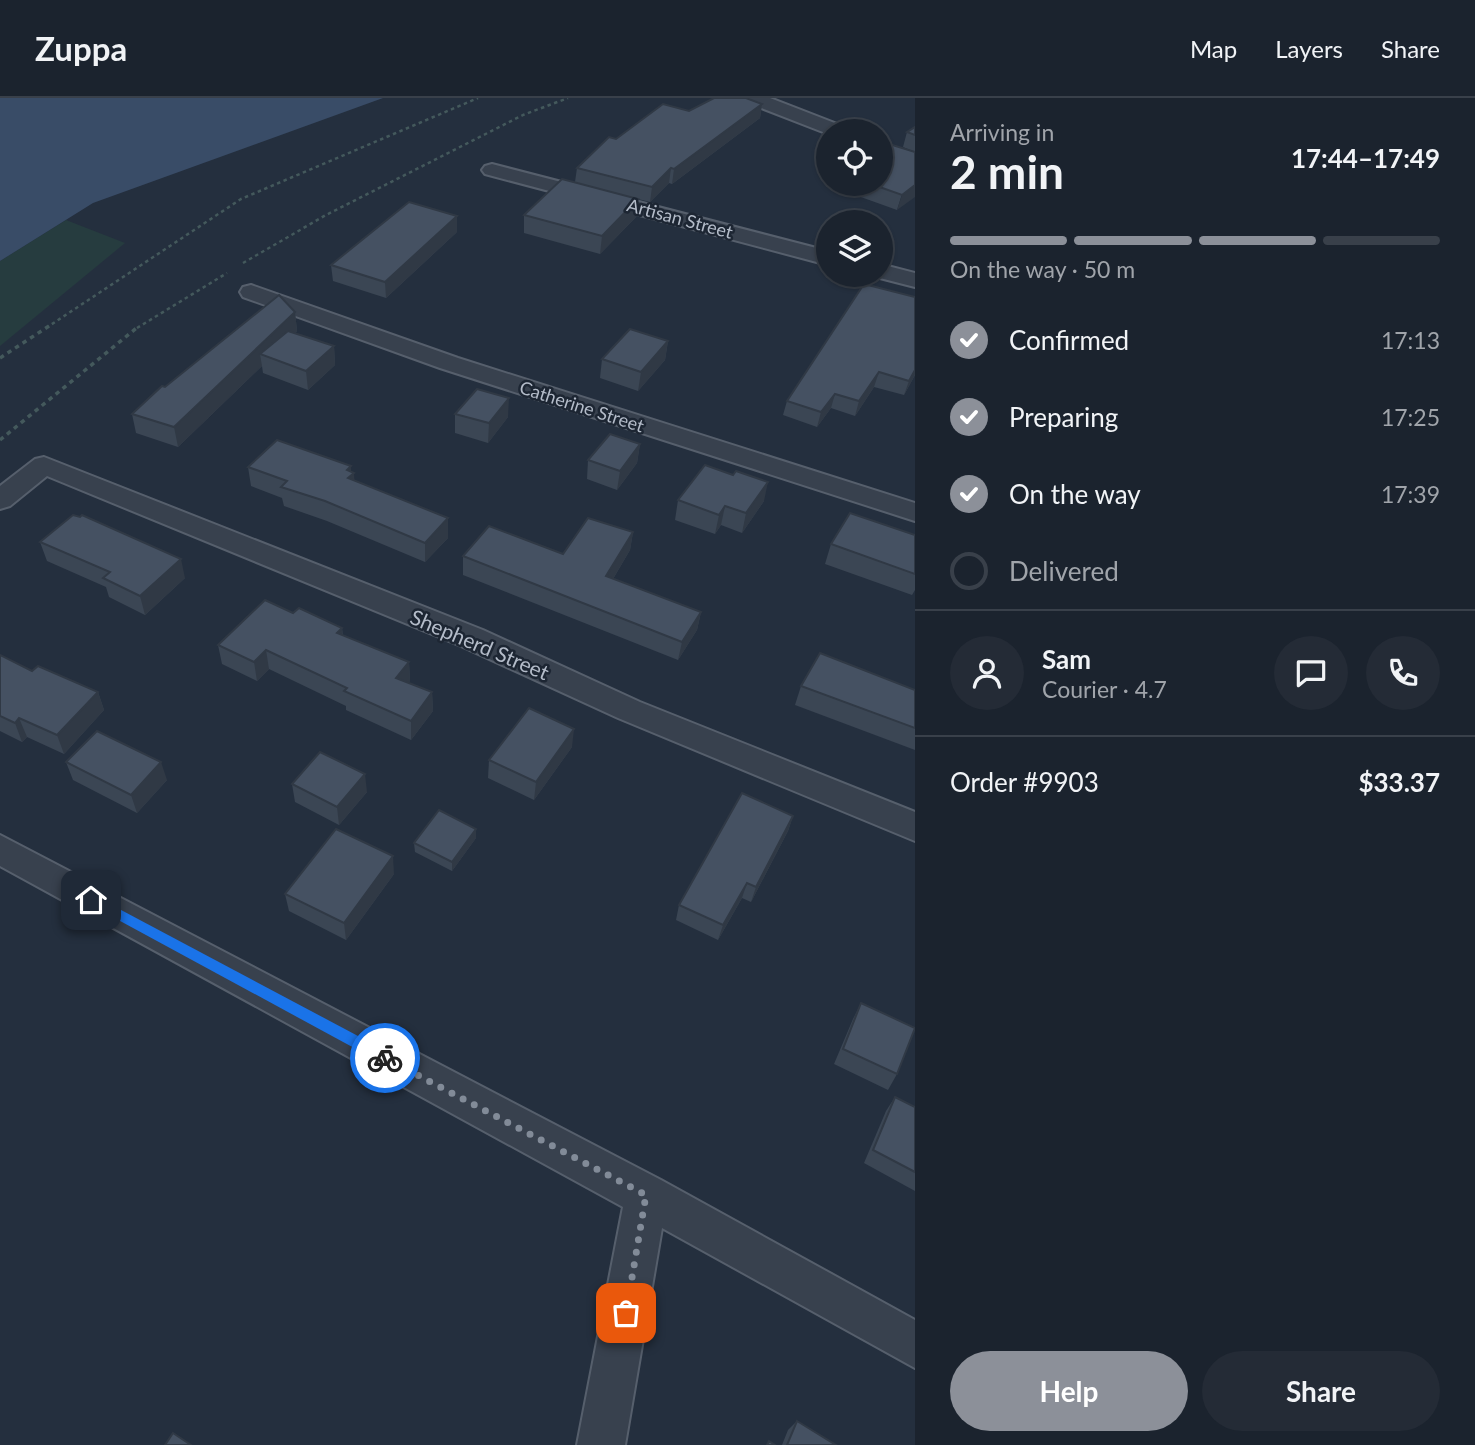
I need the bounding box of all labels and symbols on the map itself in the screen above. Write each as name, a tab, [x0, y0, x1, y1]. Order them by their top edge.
street label: Artisan Street	[625, 193, 736, 243]
street label: Catherine Street	[517, 376, 647, 437]
street label: Shepherd Street	[407, 604, 554, 685]
pin	[61, 870, 121, 930]
courier	[350, 1023, 420, 1093]
pin	[596, 1283, 656, 1343]

